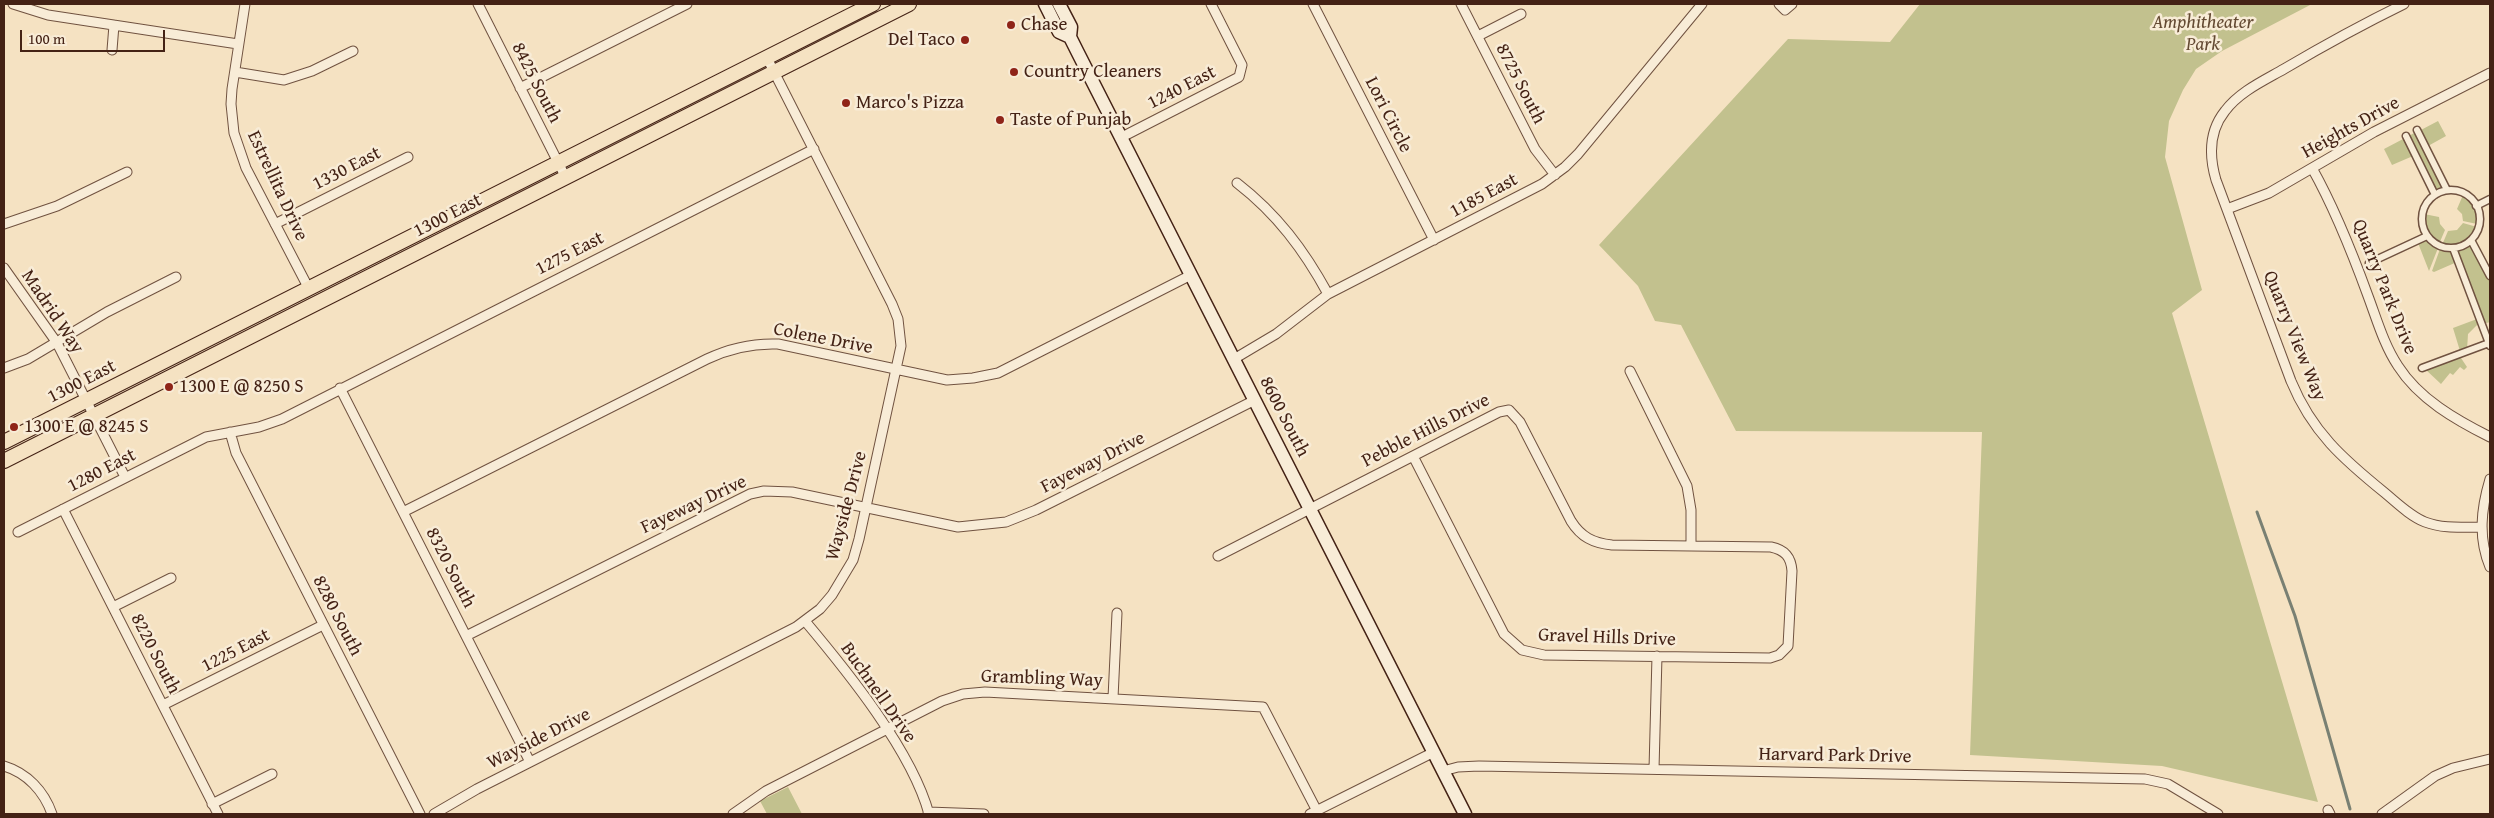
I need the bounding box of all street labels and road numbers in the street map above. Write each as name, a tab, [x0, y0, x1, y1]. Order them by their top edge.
street label: 8425 South	[506, 39, 566, 127]
street label: 8725 South	[1490, 40, 1550, 128]
street label: 1240 East	[1144, 61, 1220, 115]
street label: Lori Circle	[1359, 73, 1417, 157]
street label: Heights Drive	[2298, 92, 2404, 164]
street label: Estrellita Drive	[242, 127, 312, 245]
street label: 1330 East	[309, 142, 385, 196]
street label: 1185 East	[1446, 169, 1522, 223]
street label: 1300 East	[410, 189, 486, 243]
street label: Quarry Park Drive	[2347, 216, 2421, 358]
street label: 1275 East	[532, 227, 608, 281]
street label: Madrid Way	[16, 266, 88, 358]
street label: Quarry View Way	[2258, 268, 2330, 404]
street label: Colene Drive	[771, 318, 875, 360]
street label: 1300 East	[44, 355, 120, 409]
street label: 8600 South	[1254, 373, 1314, 461]
street label: Pebble Hills Drive	[1358, 389, 1494, 473]
street label: Fayeway Drive	[1037, 427, 1149, 499]
street label: 1280 East	[64, 444, 140, 498]
street label: Wayside Drive	[821, 449, 873, 563]
street label: Fayeway Drive	[638, 471, 750, 539]
street label: 8320 South	[420, 524, 480, 612]
street label: 8280 South	[307, 572, 367, 660]
street label: 8220 South	[125, 610, 185, 698]
street label: 1225 East	[198, 624, 274, 678]
street label: Gravel Hills Drive	[1538, 624, 1676, 652]
street label: Buchnell Drive	[835, 639, 921, 747]
street label: Grambling Way	[981, 665, 1103, 693]
street label: Wayside Drive	[484, 703, 594, 775]
street label: Harvard Park Drive	[1758, 743, 1912, 769]

